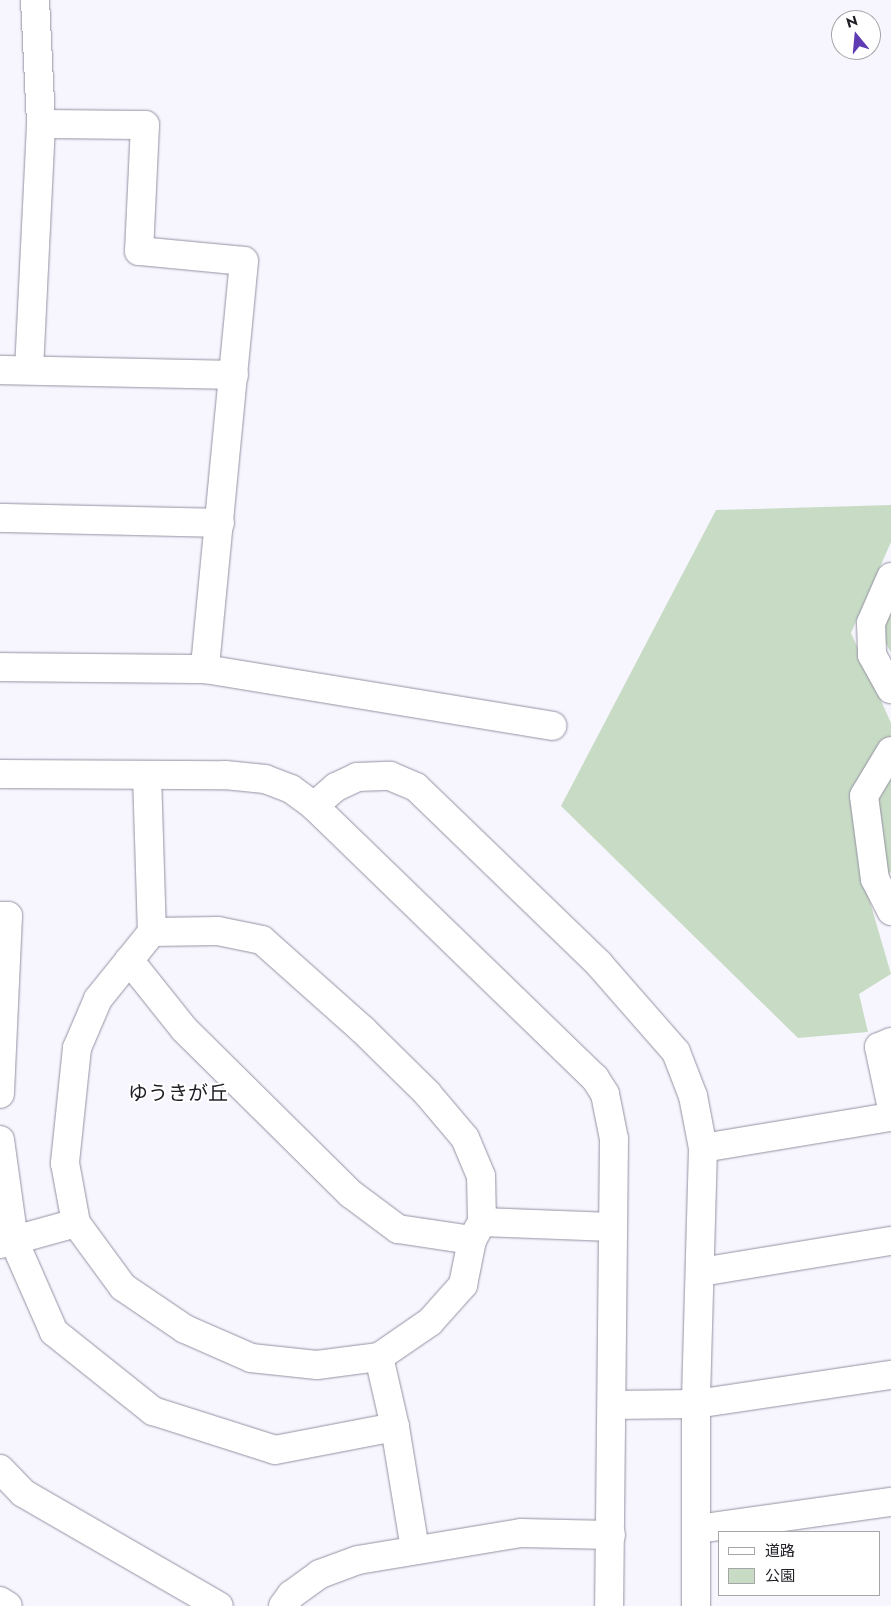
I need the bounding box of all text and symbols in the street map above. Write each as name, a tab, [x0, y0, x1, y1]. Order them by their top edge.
north arrow	[831, 10, 881, 60]
text: N	[844, 10, 860, 33]
district label: ゆうきが丘	[128, 1081, 228, 1105]
legend	[718, 1531, 881, 1596]
text: 道路	[765, 1540, 795, 1562]
text: 公園	[765, 1565, 795, 1587]

